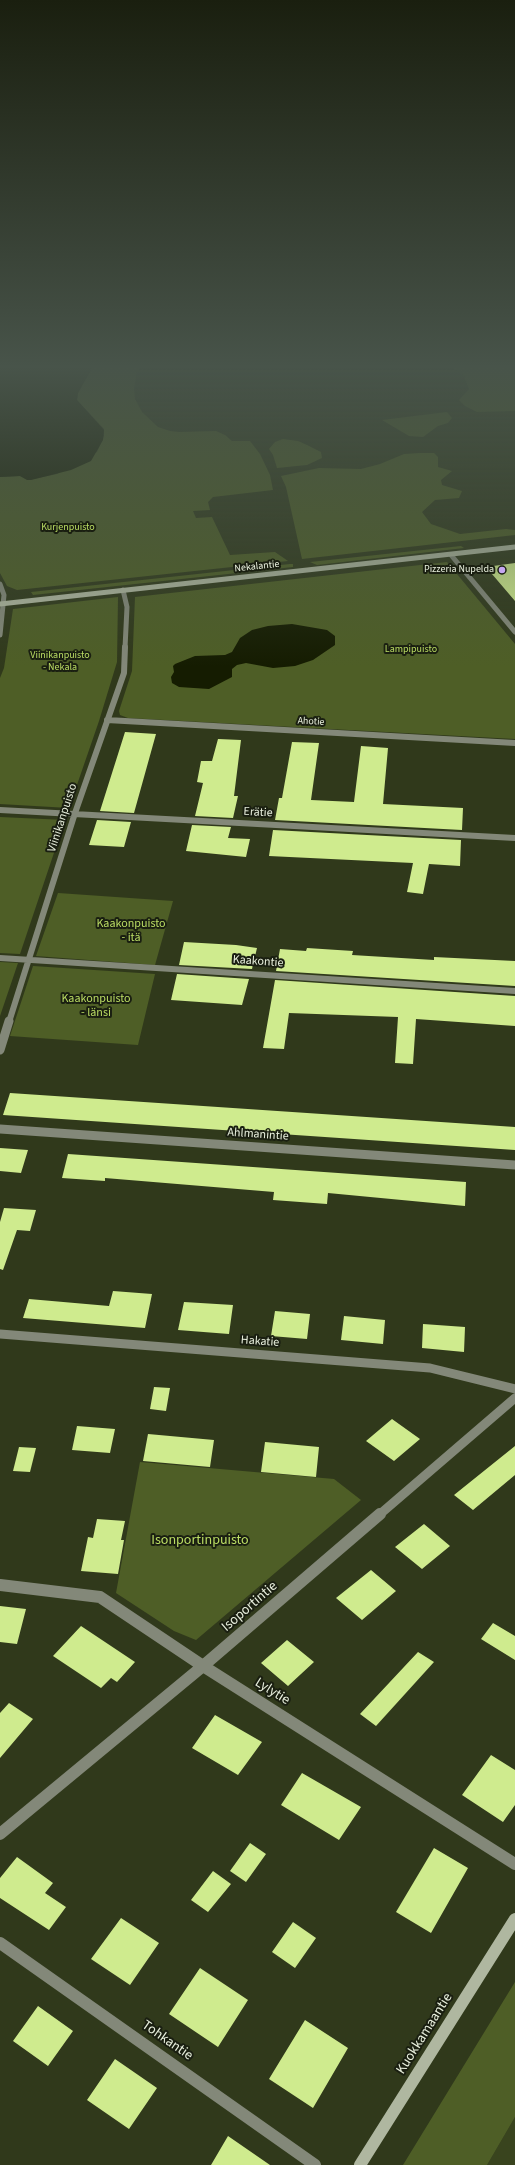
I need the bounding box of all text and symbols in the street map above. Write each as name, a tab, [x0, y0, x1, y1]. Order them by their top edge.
park label: Kurjenpuisto	[41, 522, 95, 534]
street label: Nekalantie	[234, 559, 280, 575]
place label: Pizzeria Nupelda	[424, 564, 494, 576]
marker: Pizzeria Nupelda	[497, 565, 507, 575]
park label: Lampipuisto	[385, 644, 437, 656]
park label: Viinikanpuisto - Nekala	[30, 650, 90, 674]
street label: Ahotie	[297, 715, 325, 729]
street label: Viinikanpuisto	[45, 782, 81, 854]
street label: Erätie	[243, 805, 273, 821]
park label: Kaakonpuisto - itä	[96, 917, 166, 945]
street label: Kaakontie	[232, 953, 284, 971]
park label: Kaakonpuisto - länsi	[61, 992, 131, 1020]
street label: Ahlmanintie	[227, 1126, 289, 1144]
street label: Hakatie	[240, 1333, 280, 1351]
park label: Isonportinpuisto	[151, 1533, 249, 1549]
street label: Isoportintie	[219, 1578, 281, 1636]
street label: Lylytie	[251, 1675, 293, 1709]
street label: Kuokkamaantie	[393, 1990, 457, 2078]
street label: Tohkantie	[138, 2017, 196, 2065]

